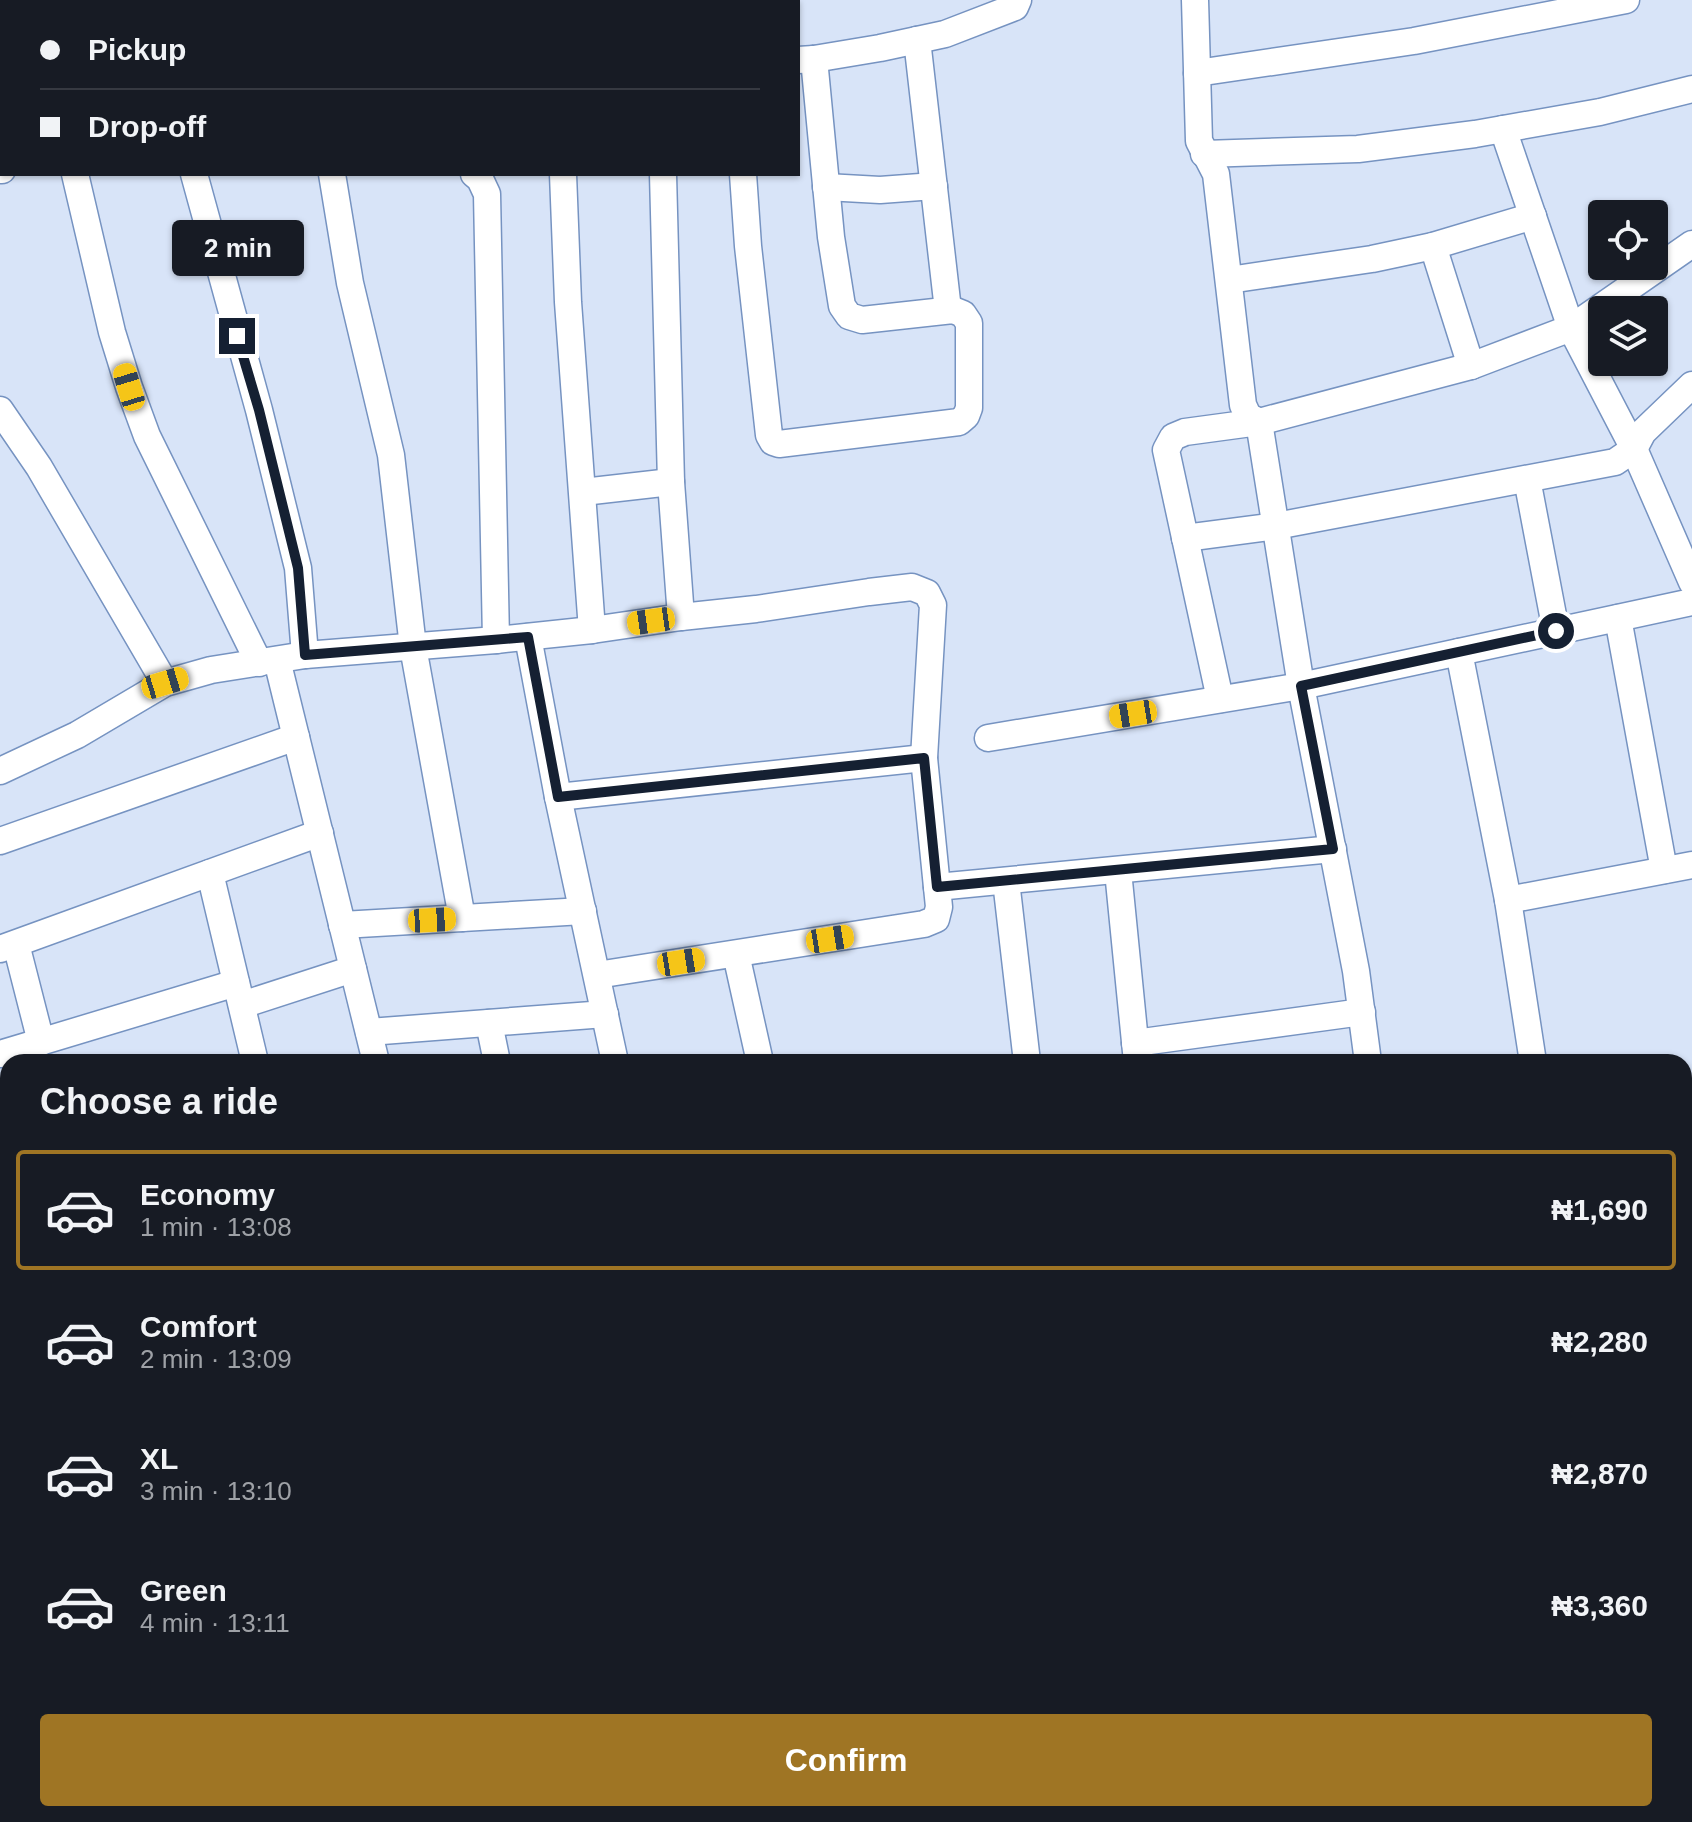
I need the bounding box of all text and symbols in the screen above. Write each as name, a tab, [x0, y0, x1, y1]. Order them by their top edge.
text: Pickup	[88, 33, 186, 66]
text: Drop-off	[88, 110, 206, 143]
map controls	[1588, 200, 1668, 376]
button: locate	[1588, 200, 1668, 280]
callout: 2 min	[171, 220, 303, 276]
text: 2 min	[204, 233, 272, 263]
button: layers	[1588, 296, 1668, 376]
route end	[219, 318, 255, 354]
car	[111, 361, 147, 413]
car	[626, 606, 676, 636]
route start	[1538, 613, 1574, 649]
car	[139, 665, 191, 701]
car	[1107, 698, 1159, 730]
car	[407, 907, 457, 933]
car	[804, 923, 856, 955]
car	[655, 946, 707, 978]
text: Choose a ride	[40, 1081, 278, 1122]
icon: car	[44, 1174, 116, 1246]
text: Economy	[140, 1178, 275, 1211]
text: ₦1,690	[1551, 1193, 1648, 1226]
text: 1 min · 13:08	[140, 1212, 292, 1242]
icon: car	[44, 1306, 116, 1378]
text: Comfort	[140, 1310, 257, 1343]
text: ₦2,280	[1551, 1325, 1648, 1358]
text: 2 min · 13:09	[140, 1344, 292, 1374]
icon: car	[44, 1438, 116, 1510]
text: XL	[140, 1442, 178, 1475]
text: ₦2,870	[1551, 1457, 1648, 1490]
text: 3 min · 13:10	[140, 1476, 292, 1506]
icon: car	[44, 1570, 116, 1642]
text: Green	[140, 1574, 227, 1607]
text: ₦3,360	[1551, 1589, 1648, 1622]
text: 4 min · 13:11	[140, 1608, 290, 1638]
button: Confirm	[40, 1714, 1652, 1806]

